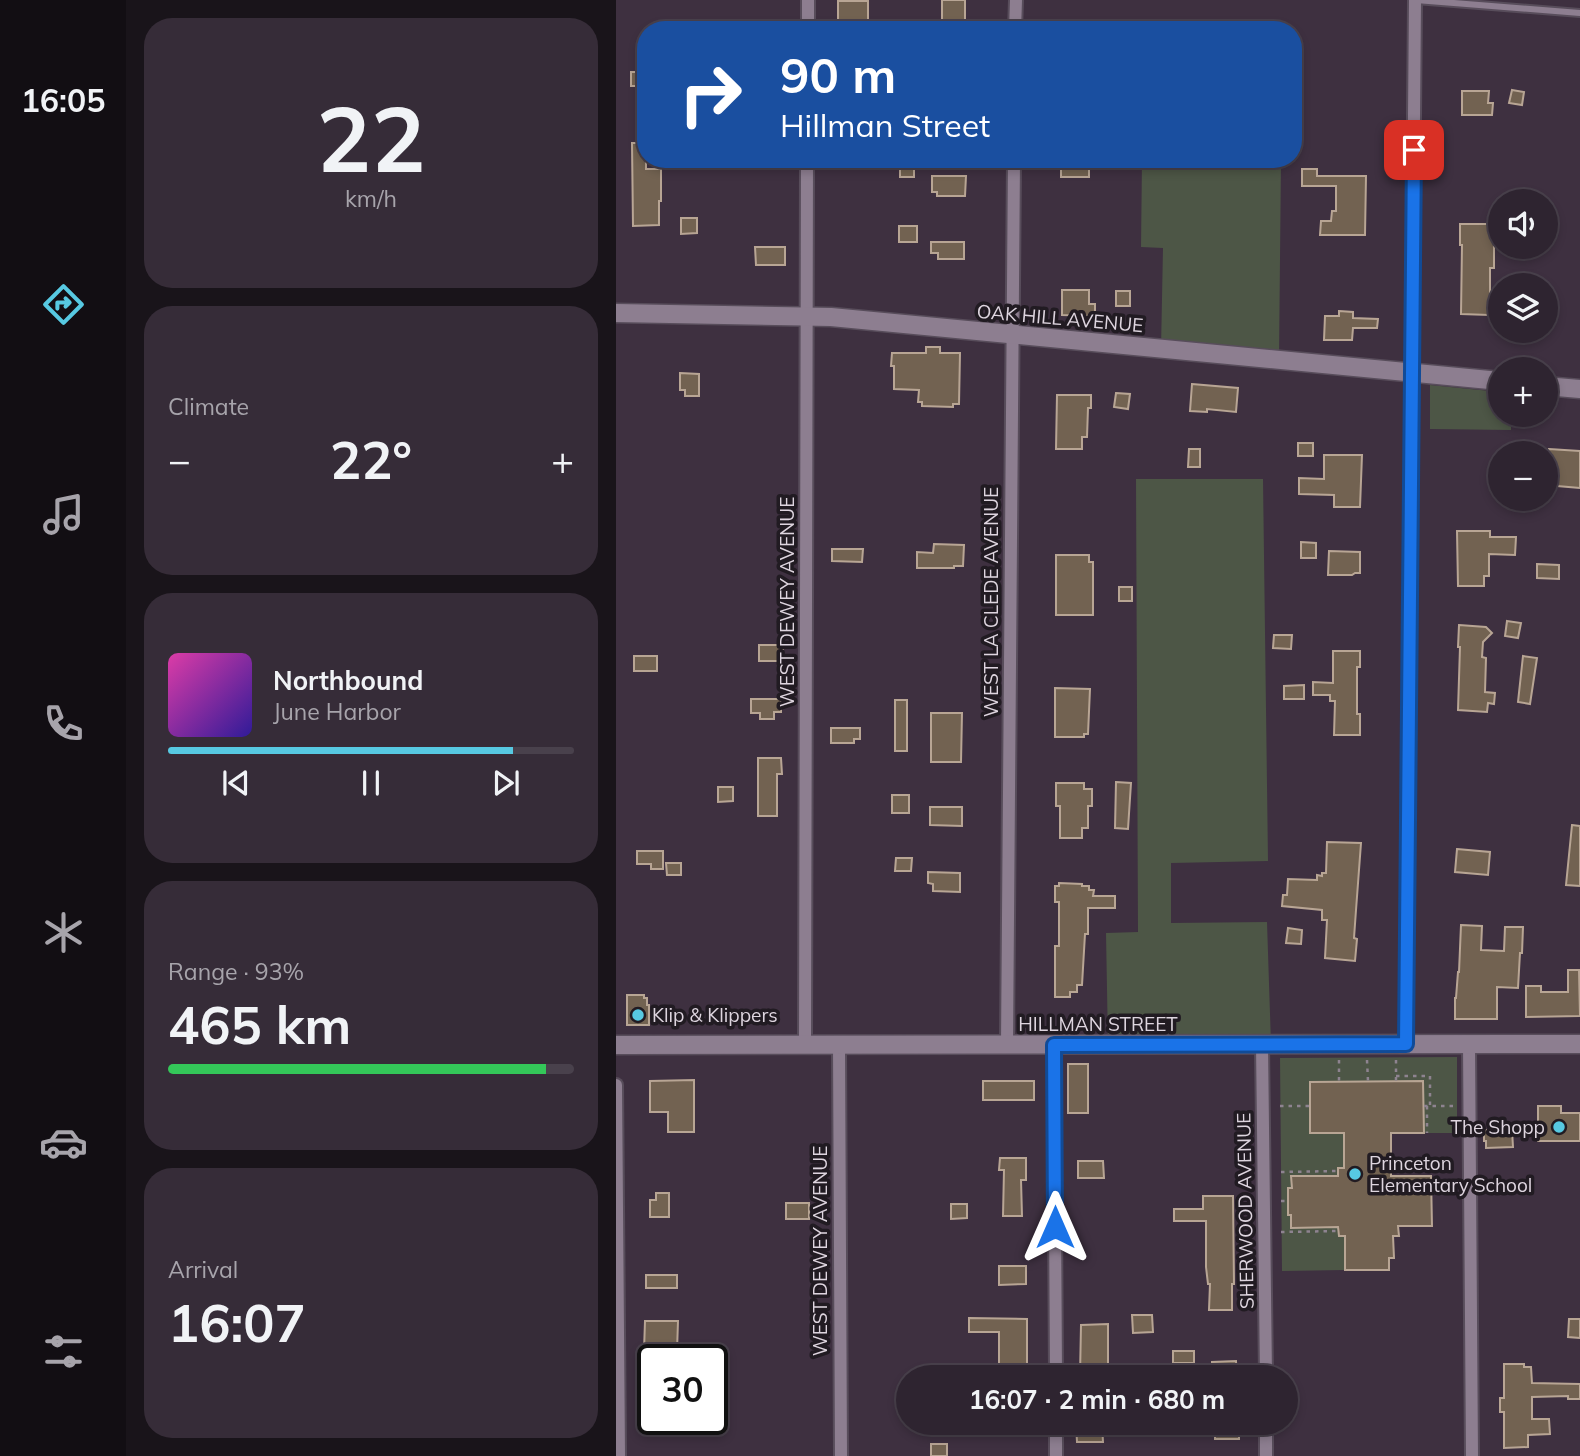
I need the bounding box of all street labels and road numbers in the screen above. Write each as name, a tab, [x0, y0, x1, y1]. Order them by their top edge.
street label: OAK HILL AVENUE	[976, 299, 1144, 337]
street label: WEST LA CLEDE AVENUE	[979, 487, 1003, 717]
street label: WEST DEWEY AVENUE	[775, 497, 799, 707]
street label: HILLMAN STREET	[1018, 1012, 1178, 1036]
street label: SHERWOOD AVENUE	[1231, 1113, 1259, 1309]
street label: WEST DEWEY AVENUE	[808, 1146, 832, 1356]

